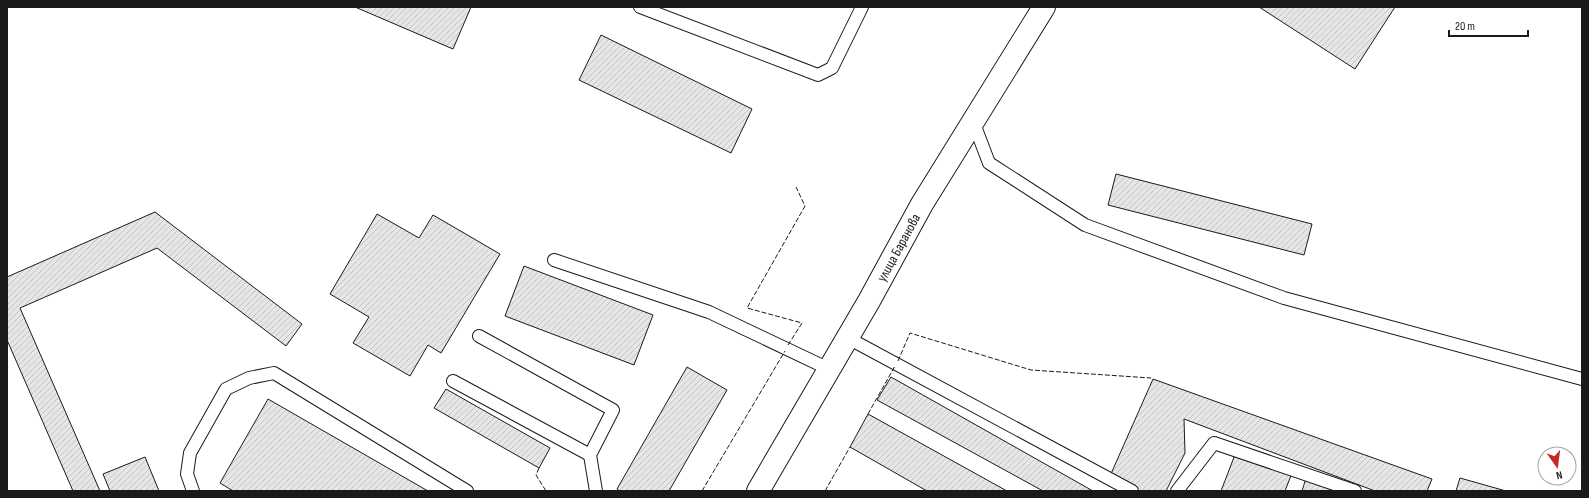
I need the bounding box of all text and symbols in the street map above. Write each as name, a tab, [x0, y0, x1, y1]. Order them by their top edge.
scale bar	[1449, 12, 1528, 38]
text: 20 m	[1455, 19, 1475, 34]
street label: улица Баранова	[873, 210, 924, 285]
north arrow	[1537, 446, 1577, 486]
text: N	[1555, 468, 1564, 482]

